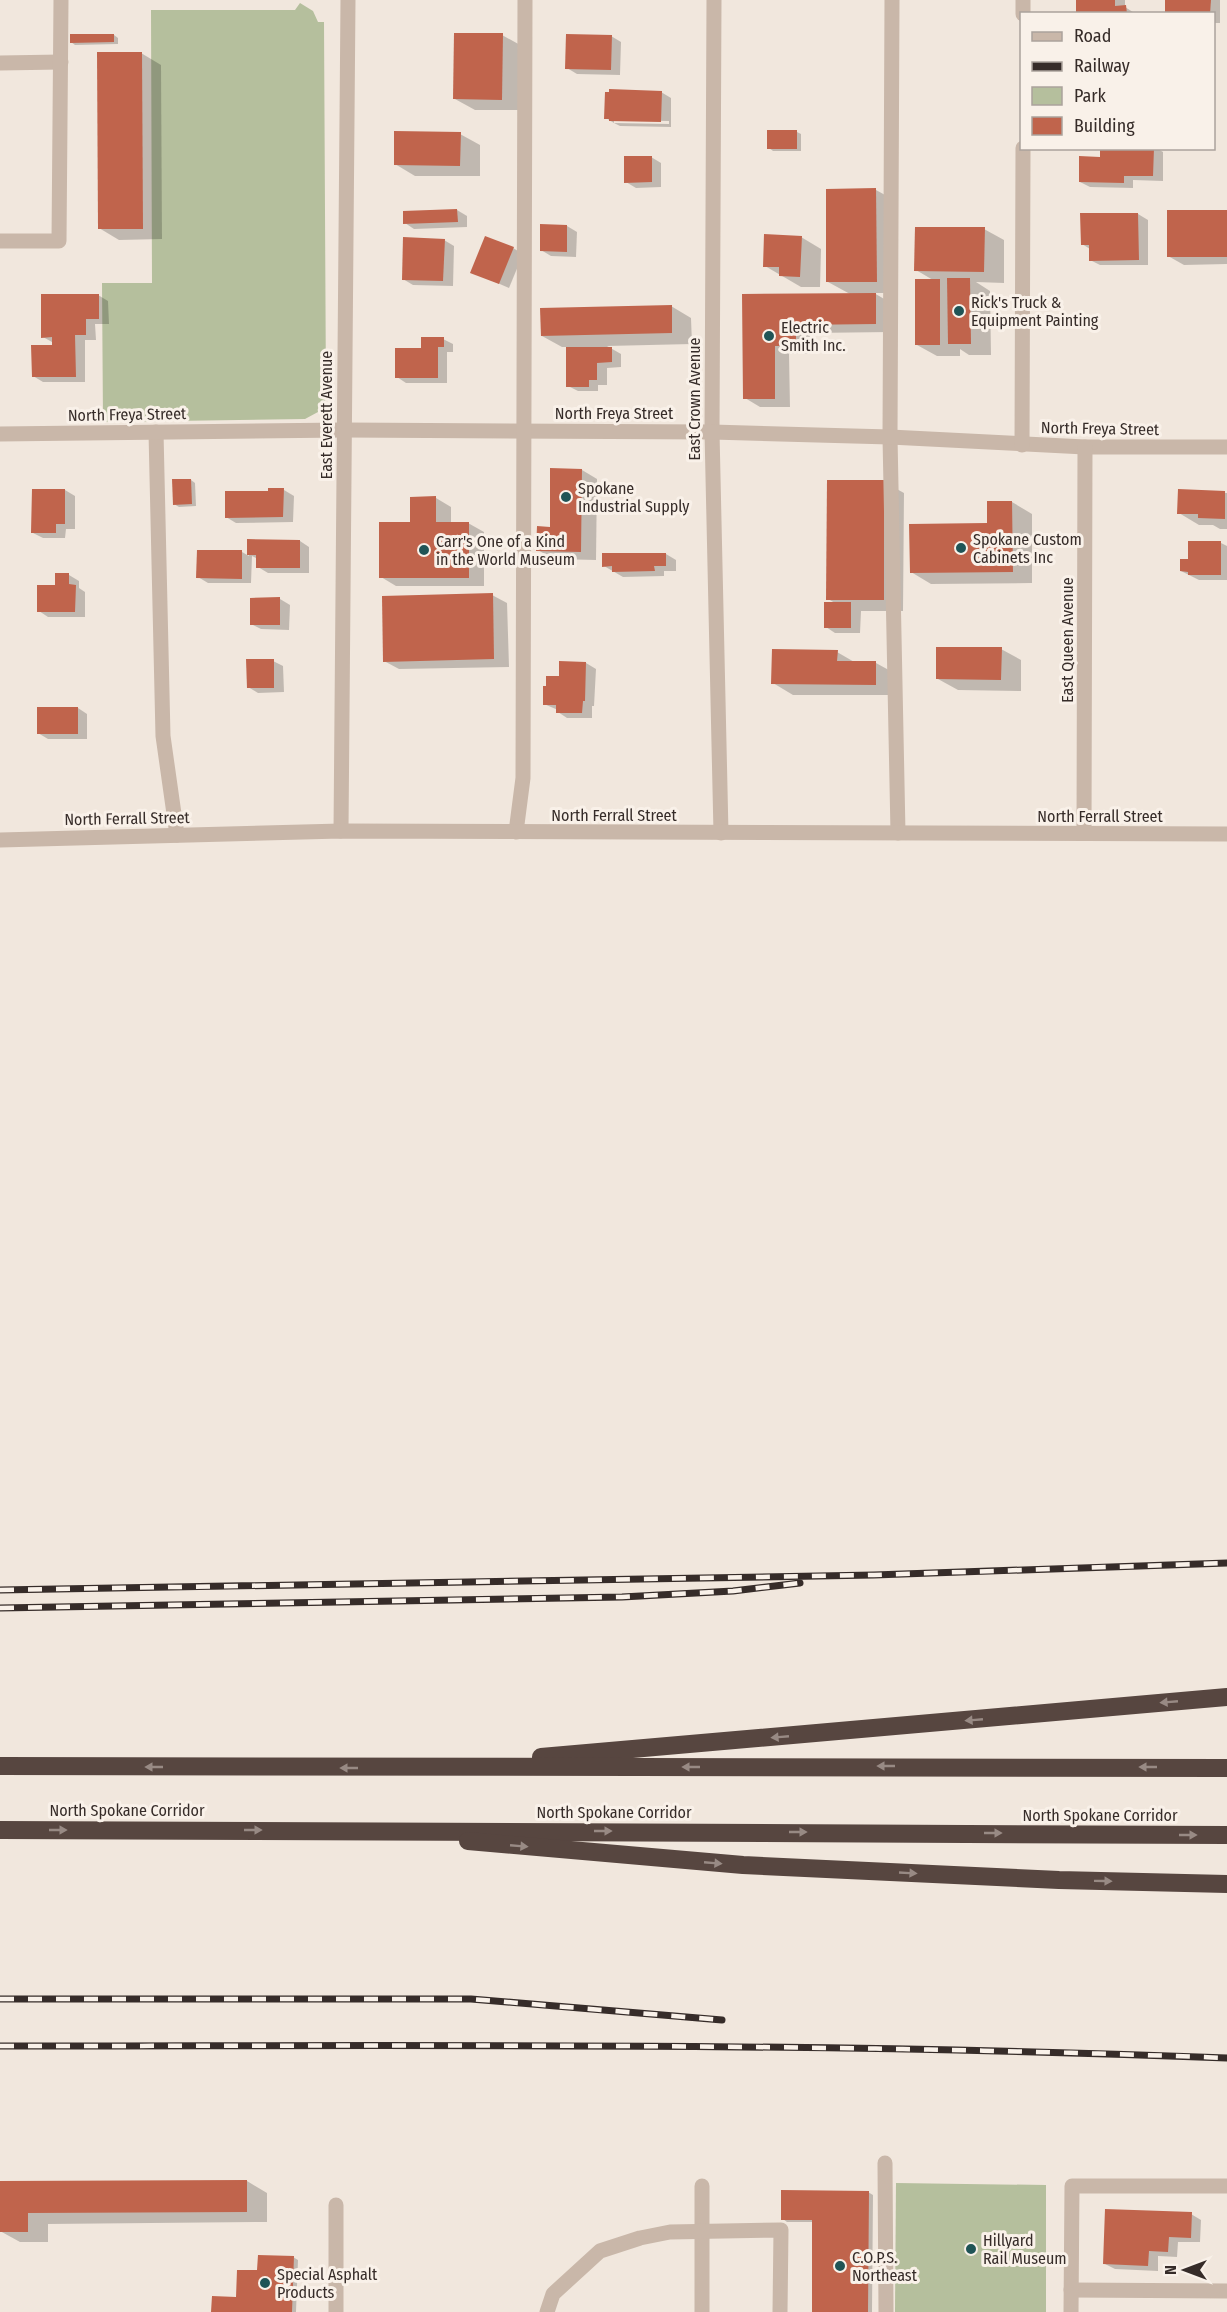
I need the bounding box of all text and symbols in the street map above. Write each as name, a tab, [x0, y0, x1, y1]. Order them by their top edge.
legend	[1020, 12, 1215, 150]
text: Road	[1074, 25, 1111, 47]
text: Railway	[1074, 55, 1130, 77]
text: Park	[1074, 85, 1107, 107]
text: Building	[1074, 115, 1135, 137]
place label: Rick's Truck & Equipment Painting	[971, 293, 1099, 330]
marker: Rick's Truck & Equipment Painting	[952, 304, 966, 318]
place label: Electric Smith Inc.	[781, 318, 846, 355]
marker: Electric Smith Inc.	[762, 329, 776, 343]
street label: East Crown Avenue	[685, 337, 704, 461]
street label: East Everett Avenue	[317, 351, 336, 479]
street label: North Freya Street	[68, 404, 187, 425]
street label: North Freya Street	[555, 404, 674, 423]
street label: North Freya Street	[1041, 418, 1160, 439]
place label: Spokane Industrial Supply	[578, 479, 690, 516]
marker: Spokane Industrial Supply	[559, 490, 573, 504]
place label: Spokane Custom Cabinets Inc	[973, 530, 1082, 567]
place label: Carr's One of a Kind in the World Museum	[436, 532, 575, 569]
marker: Spokane Custom Cabinets Inc	[954, 541, 968, 555]
marker: Carr's One of a Kind in the World Museum	[417, 543, 431, 557]
street label: East Queen Avenue	[1058, 577, 1077, 703]
street label: North Ferrall Street	[551, 806, 677, 825]
street label: North Ferrall Street	[1037, 807, 1163, 826]
street label: North Ferrall Street	[64, 808, 191, 829]
one-way arrow	[1159, 1698, 1178, 1707]
one-way arrow	[965, 1715, 984, 1725]
one-way arrow	[771, 1732, 790, 1742]
one-way arrow	[877, 1761, 896, 1771]
one-way arrow	[145, 1762, 164, 1772]
one-way arrow	[682, 1762, 701, 1772]
one-way arrow	[1138, 1762, 1157, 1772]
one-way arrow	[340, 1763, 359, 1773]
street label: North Spokane Corridor	[49, 1801, 205, 1820]
street label: North Spokane Corridor	[536, 1803, 692, 1822]
street label: North Spokane Corridor	[1022, 1806, 1178, 1825]
one-way arrow	[49, 1825, 68, 1835]
one-way arrow	[244, 1825, 263, 1835]
one-way arrow	[594, 1826, 613, 1836]
one-way arrow	[789, 1827, 808, 1837]
one-way arrow	[984, 1828, 1003, 1838]
one-way arrow	[1179, 1830, 1198, 1839]
one-way arrow	[509, 1841, 528, 1850]
one-way arrow	[704, 1858, 723, 1868]
one-way arrow	[898, 1869, 917, 1878]
one-way arrow	[1093, 1876, 1112, 1886]
place label: Hillyard Rail Museum	[983, 2231, 1067, 2268]
north arrow	[1155, 2240, 1215, 2300]
marker: Hillyard Rail Museum	[964, 2242, 978, 2256]
place label: C.O.P.S. Northeast	[852, 2248, 918, 2285]
marker: C.O.P.S. Northeast	[833, 2259, 847, 2273]
place label: Special Asphalt Products	[277, 2265, 378, 2302]
text: N	[1161, 2265, 1180, 2275]
marker: Special Asphalt Products	[258, 2276, 272, 2290]

